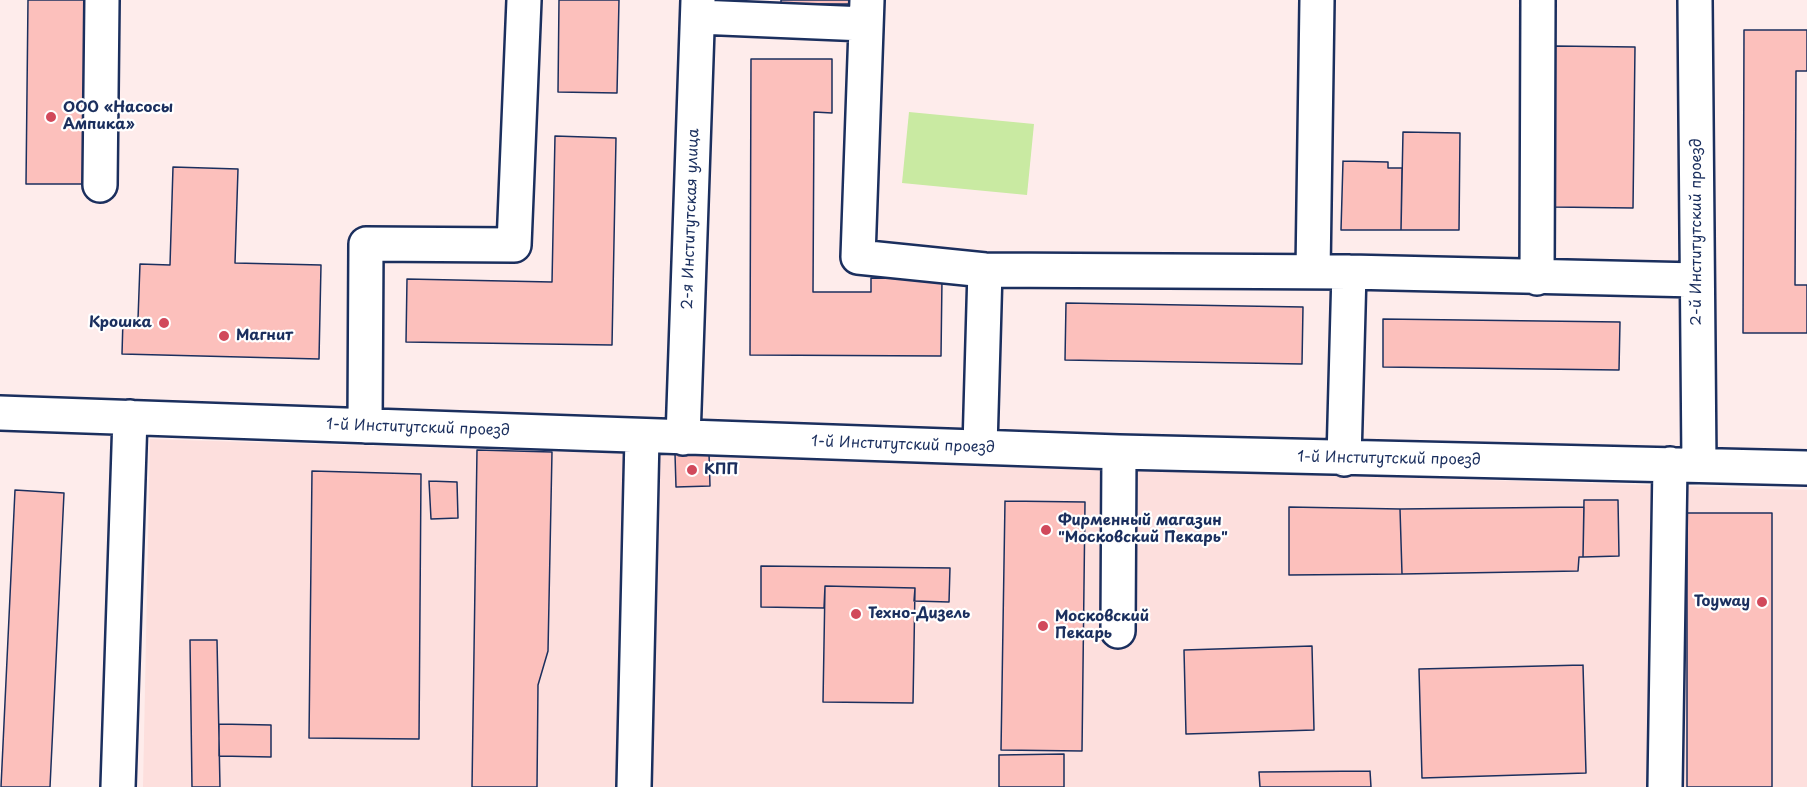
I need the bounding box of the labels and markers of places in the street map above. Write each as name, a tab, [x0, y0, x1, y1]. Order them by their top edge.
place label: ООО «Насосы Ампика»	[63, 99, 173, 134]
marker: ООО «Насосы Ампика»	[44, 110, 58, 124]
place label: Крошка	[89, 314, 152, 332]
marker: Крошка	[157, 316, 171, 330]
place label: Магнит	[236, 327, 293, 345]
marker: Магнит	[217, 329, 231, 343]
place label: КПП	[704, 461, 739, 479]
marker: КПП	[685, 463, 699, 477]
place label: Фирменный магазин "Московский Пекарь"	[1058, 512, 1228, 547]
marker: Фирменный магазин "Московский Пекарь"	[1039, 523, 1053, 537]
place label: Toyway	[1694, 593, 1750, 611]
marker: Toyway	[1755, 595, 1769, 609]
place label: Техно-Дизель	[868, 605, 970, 623]
marker: Техно-Дизель	[849, 607, 863, 621]
place label: Московский Пекарь	[1055, 608, 1149, 643]
marker: Московский Пекарь	[1036, 619, 1050, 633]

